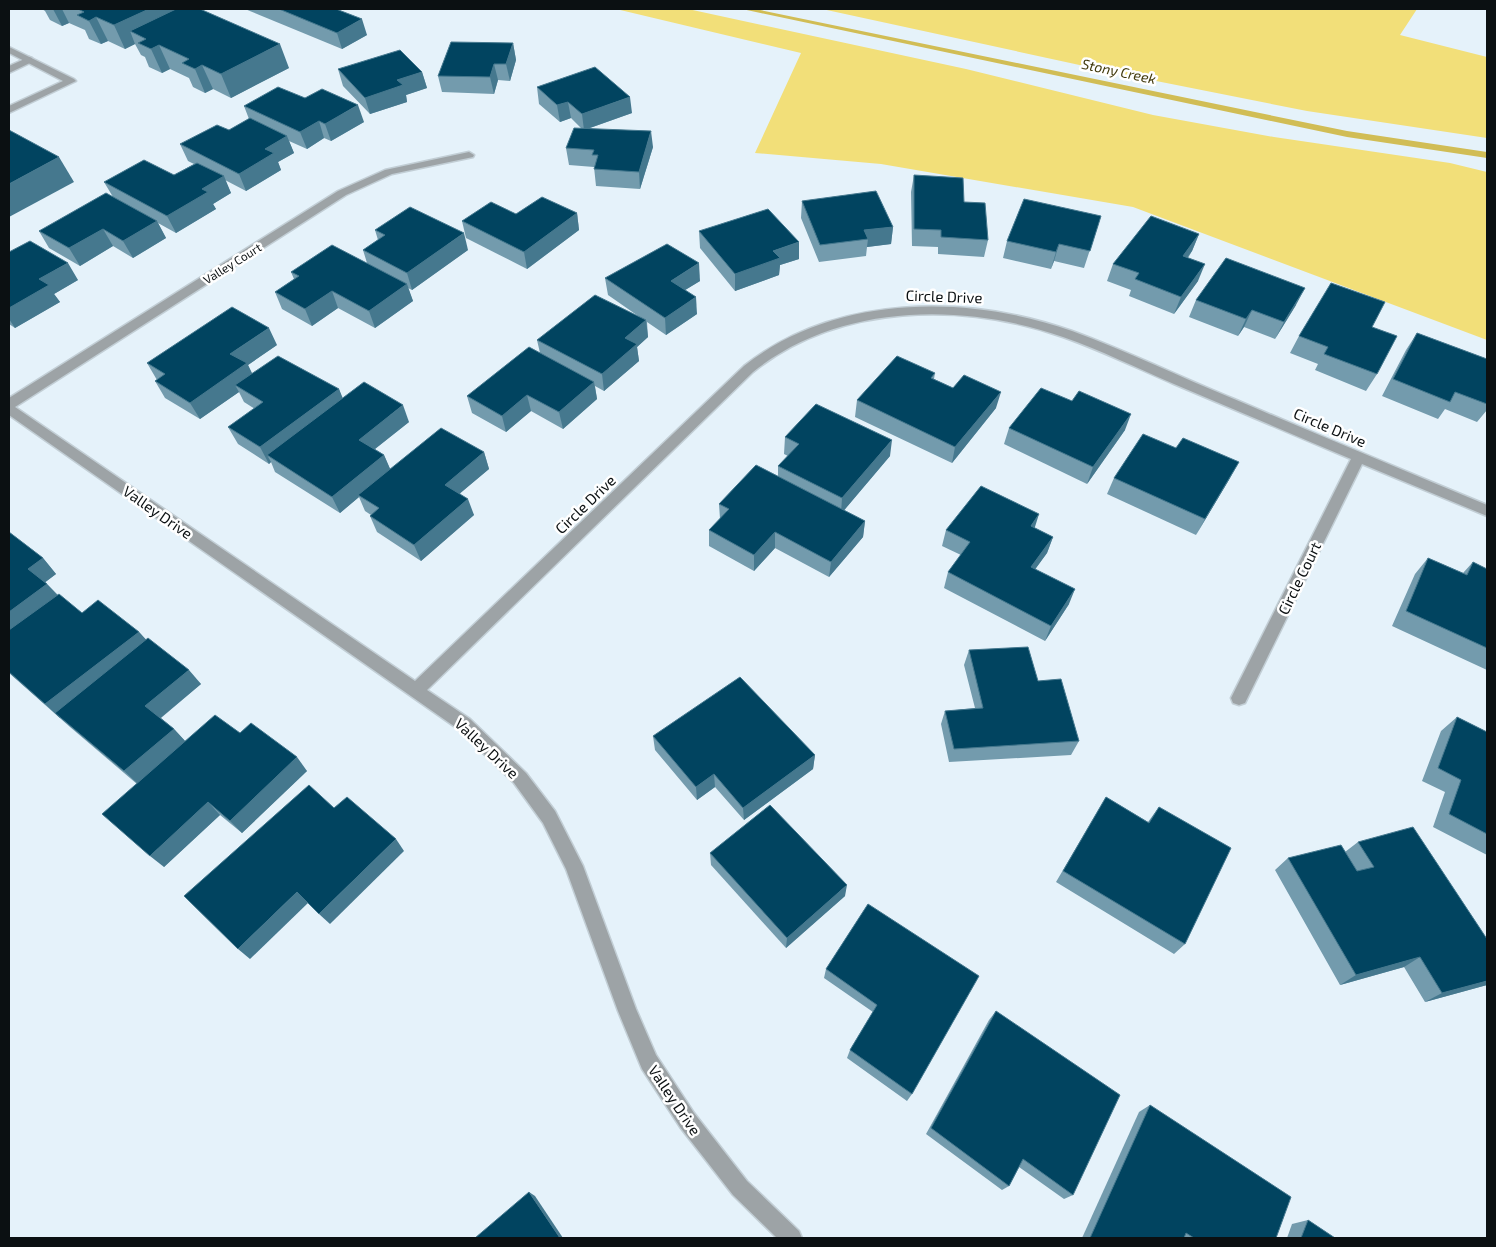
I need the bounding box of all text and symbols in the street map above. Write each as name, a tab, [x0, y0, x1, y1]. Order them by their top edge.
water label: Stony Creek	[1080, 55, 1158, 87]
street label: Valley Court	[200, 239, 264, 286]
street label: Circle Drive	[905, 286, 983, 306]
street label: Circle Drive	[1291, 404, 1369, 450]
street label: Circle Drive	[551, 471, 619, 537]
street label: Valley Drive	[120, 482, 196, 542]
street label: Circle Court	[1274, 538, 1324, 617]
street label: Valley Drive	[451, 714, 523, 782]
street label: Valley Drive	[645, 1062, 705, 1138]

